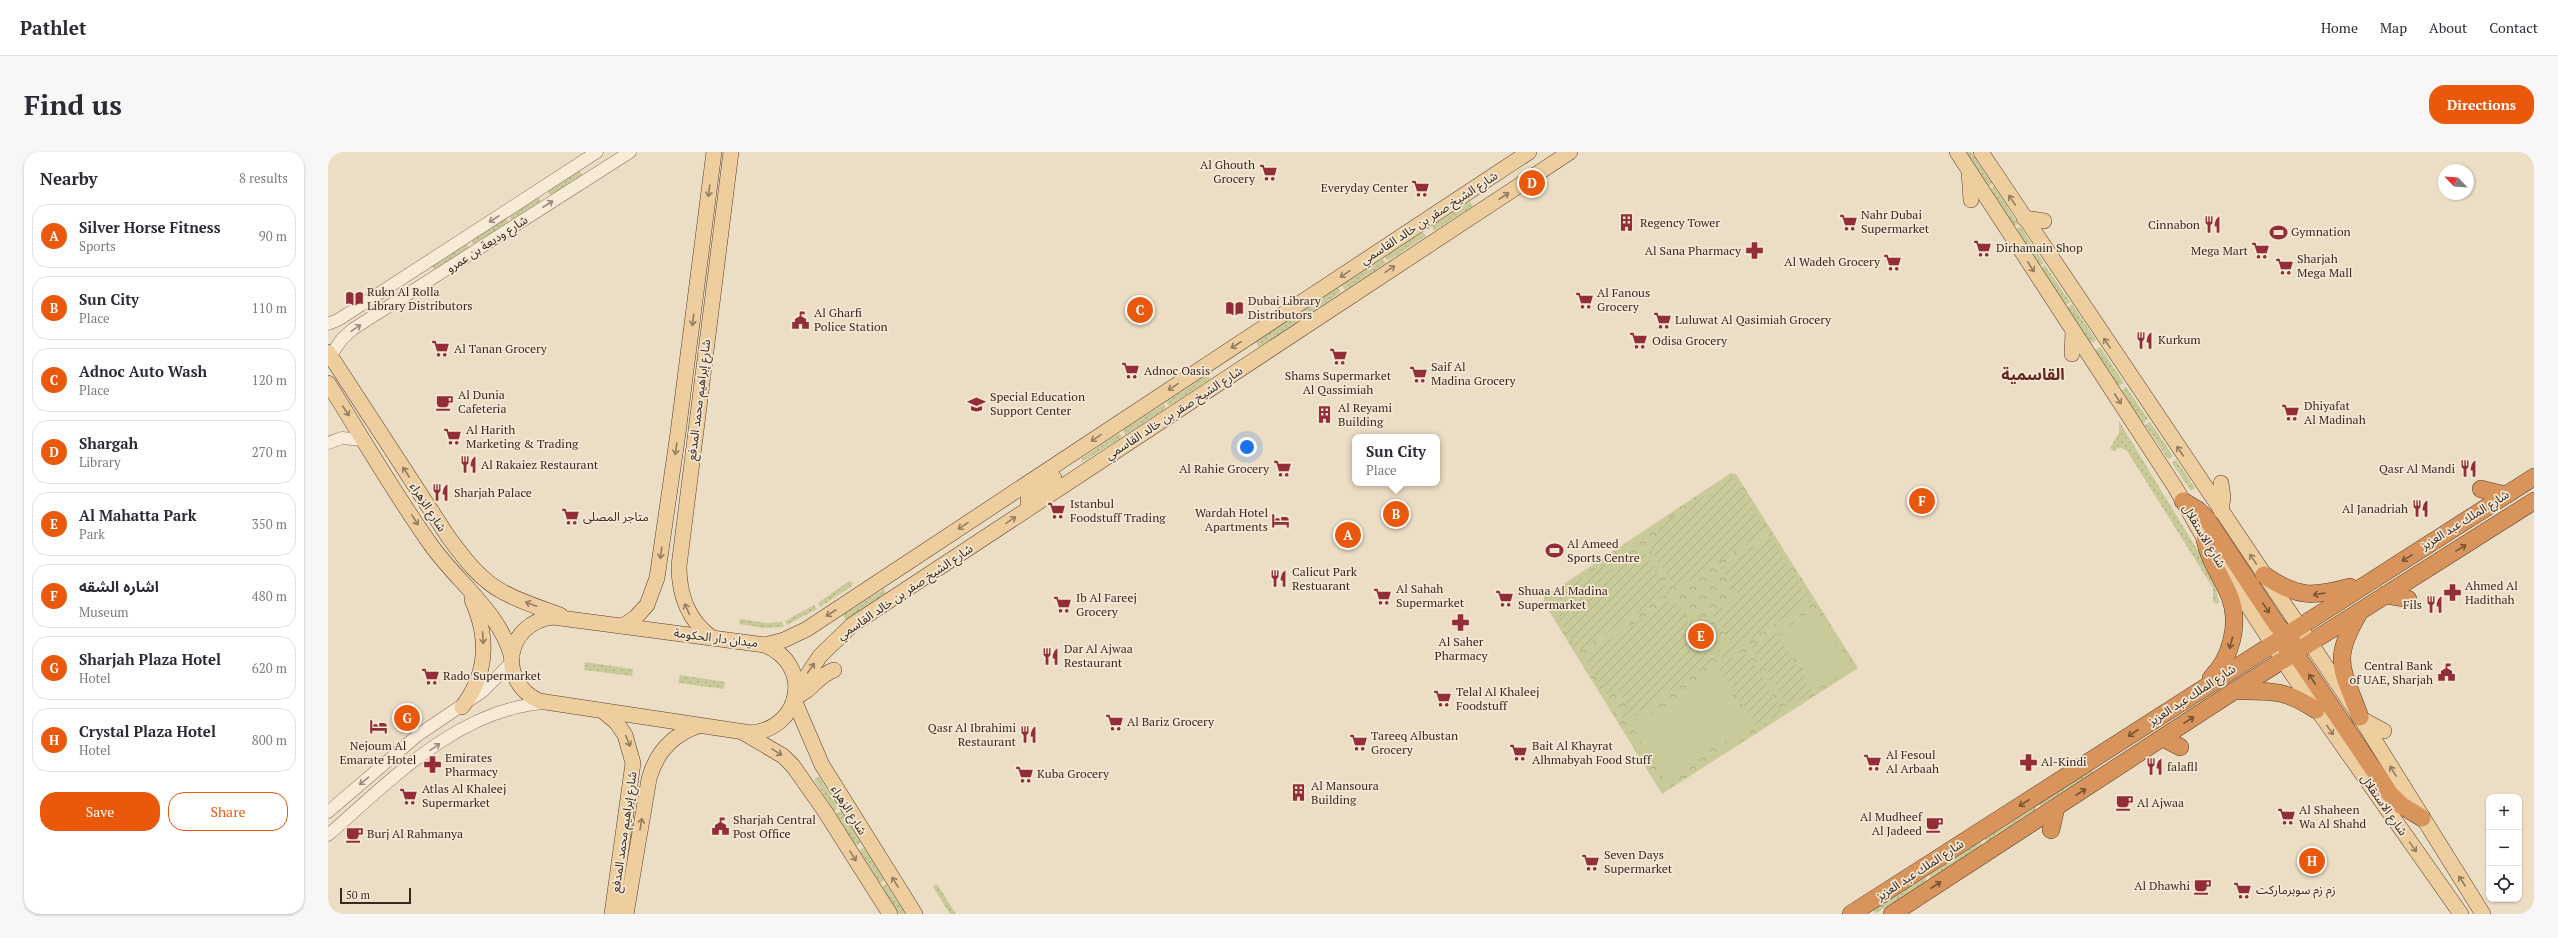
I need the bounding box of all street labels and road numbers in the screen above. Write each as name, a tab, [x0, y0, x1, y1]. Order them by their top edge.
street label: شارع الشيخ صقر بن خالد القاسمي	[1357, 168, 1502, 270]
street label: شارع وديعة بن عمرو	[443, 212, 531, 277]
street label: شارع إبراهيم محمد المدفع	[684, 339, 715, 462]
street label: شارع الشيخ صقر بن خالد القاسمي	[1102, 363, 1247, 465]
street label: شارع الزهراء	[405, 479, 450, 535]
street label: شارع الملك عبد العزيز	[2417, 486, 2513, 555]
street label: شارع الاستقلال	[2178, 501, 2229, 571]
street label: شارع الشيخ صقر بن خالد القاسمي	[834, 540, 977, 645]
street label: ميدان دار الحكومة	[673, 625, 759, 650]
street label: شارع الملك عبد العزيز	[2144, 661, 2239, 731]
street label: شارع إبراهيم محمد المدفع	[608, 771, 641, 894]
street label: شارع الاستقلال	[2356, 771, 2411, 839]
street label: شارع الزهراء	[827, 782, 871, 838]
street label: شارع الملك عبد العزيز	[1872, 836, 1967, 906]

